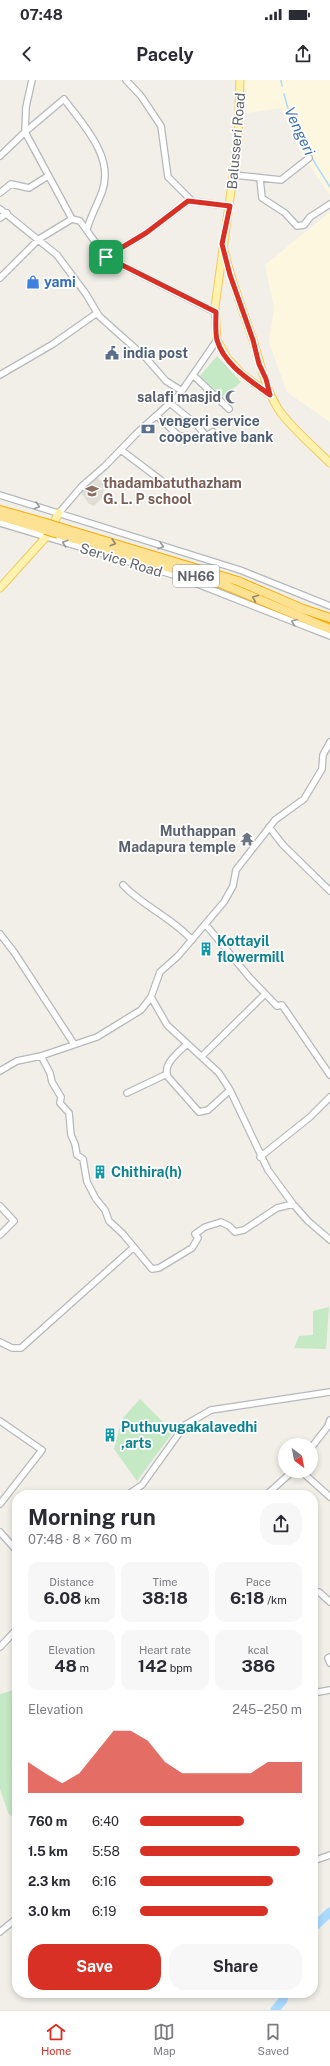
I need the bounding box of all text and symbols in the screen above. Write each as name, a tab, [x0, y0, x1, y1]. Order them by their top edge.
text: 07:48	[20, 6, 63, 23]
icon: back	[16, 43, 38, 65]
icon: share	[292, 43, 314, 65]
text: Pacely	[136, 44, 194, 65]
street label: Balusseri Road	[224, 92, 248, 190]
water label: Vengeri	[281, 104, 319, 158]
pin	[89, 240, 123, 274]
icon: arrive	[95, 246, 117, 268]
shop icon: yami	[25, 274, 41, 290]
place label: yami	[44, 274, 76, 290]
public building icon: india post	[104, 345, 120, 361]
place label: india post	[123, 345, 188, 361]
place label: salafi masjid	[137, 389, 221, 405]
mosque icon: salafi masjid	[224, 389, 240, 405]
place label: vengeri service cooperative bank	[159, 413, 273, 445]
bank icon: vengeri service cooperative bank	[140, 421, 156, 437]
place label: thadambatuthazham G. L. P school	[103, 475, 242, 507]
school or university icon: thadambatuthazham G. L. P school	[84, 483, 100, 499]
one-way arrow	[34, 501, 41, 510]
one-way arrow	[109, 538, 116, 547]
one-way arrow	[62, 540, 69, 548]
street label: Service Road	[78, 540, 164, 580]
one-way arrow	[157, 541, 164, 550]
road number: NH66	[173, 565, 219, 587]
one-way arrow	[252, 595, 260, 603]
one-way arrow	[290, 618, 297, 626]
place label: Muthappan Madapura temple	[118, 823, 236, 855]
temple icon: Muthappan Madapura temple	[239, 831, 255, 847]
place label: Kottayil flowermill	[217, 933, 285, 965]
building icon: Kottayil flowermill	[198, 941, 214, 957]
building icon: Chithira(h)	[92, 1164, 108, 1180]
place label: Chithira(h)	[111, 1164, 182, 1180]
place label: Puthuyugakalavedhi ,arts	[121, 1419, 257, 1451]
building icon: Puthuyugakalavedhi ,arts	[102, 1427, 118, 1443]
north arrow	[278, 1438, 318, 1478]
map controls	[278, 1438, 318, 1478]
button: share	[260, 1503, 302, 1545]
text: Morning run	[28, 1504, 156, 1530]
text: 07:48 · 8 × 760 m	[28, 1532, 132, 1547]
text: Distance	[49, 1576, 94, 1588]
text: Time	[152, 1576, 178, 1588]
text: Pace	[246, 1576, 271, 1588]
text: 6.08	[43, 1588, 82, 1608]
text: 38:18	[142, 1588, 188, 1608]
text: 6:18	[230, 1588, 264, 1608]
text: km	[82, 1594, 100, 1606]
text: /km	[264, 1594, 287, 1606]
text: Elevation	[48, 1644, 95, 1656]
text: Heart rate	[139, 1644, 191, 1656]
text: kcal	[248, 1644, 269, 1656]
text: 48	[54, 1656, 77, 1676]
text: 142	[138, 1656, 167, 1676]
text: 386	[241, 1656, 275, 1676]
text: m	[77, 1662, 89, 1674]
text: bpm	[167, 1662, 192, 1674]
text: Elevation	[28, 1702, 83, 1717]
text: 245–250 m	[232, 1702, 302, 1717]
text: 760 m	[28, 1814, 68, 1829]
text: 6:40	[92, 1814, 119, 1829]
text: 1.5 km	[28, 1844, 68, 1859]
text: 5:58	[92, 1844, 120, 1859]
text: 2.3 km	[28, 1874, 71, 1889]
text: 6:16	[92, 1874, 116, 1889]
text: 3.0 km	[28, 1904, 71, 1919]
text: 6:19	[92, 1904, 116, 1919]
button: Save	[28, 1944, 161, 1990]
button: Share	[169, 1944, 302, 1990]
tab: Home	[41, 2021, 71, 2057]
tab: Map	[153, 2021, 176, 2057]
tab: Saved	[258, 2021, 289, 2057]

